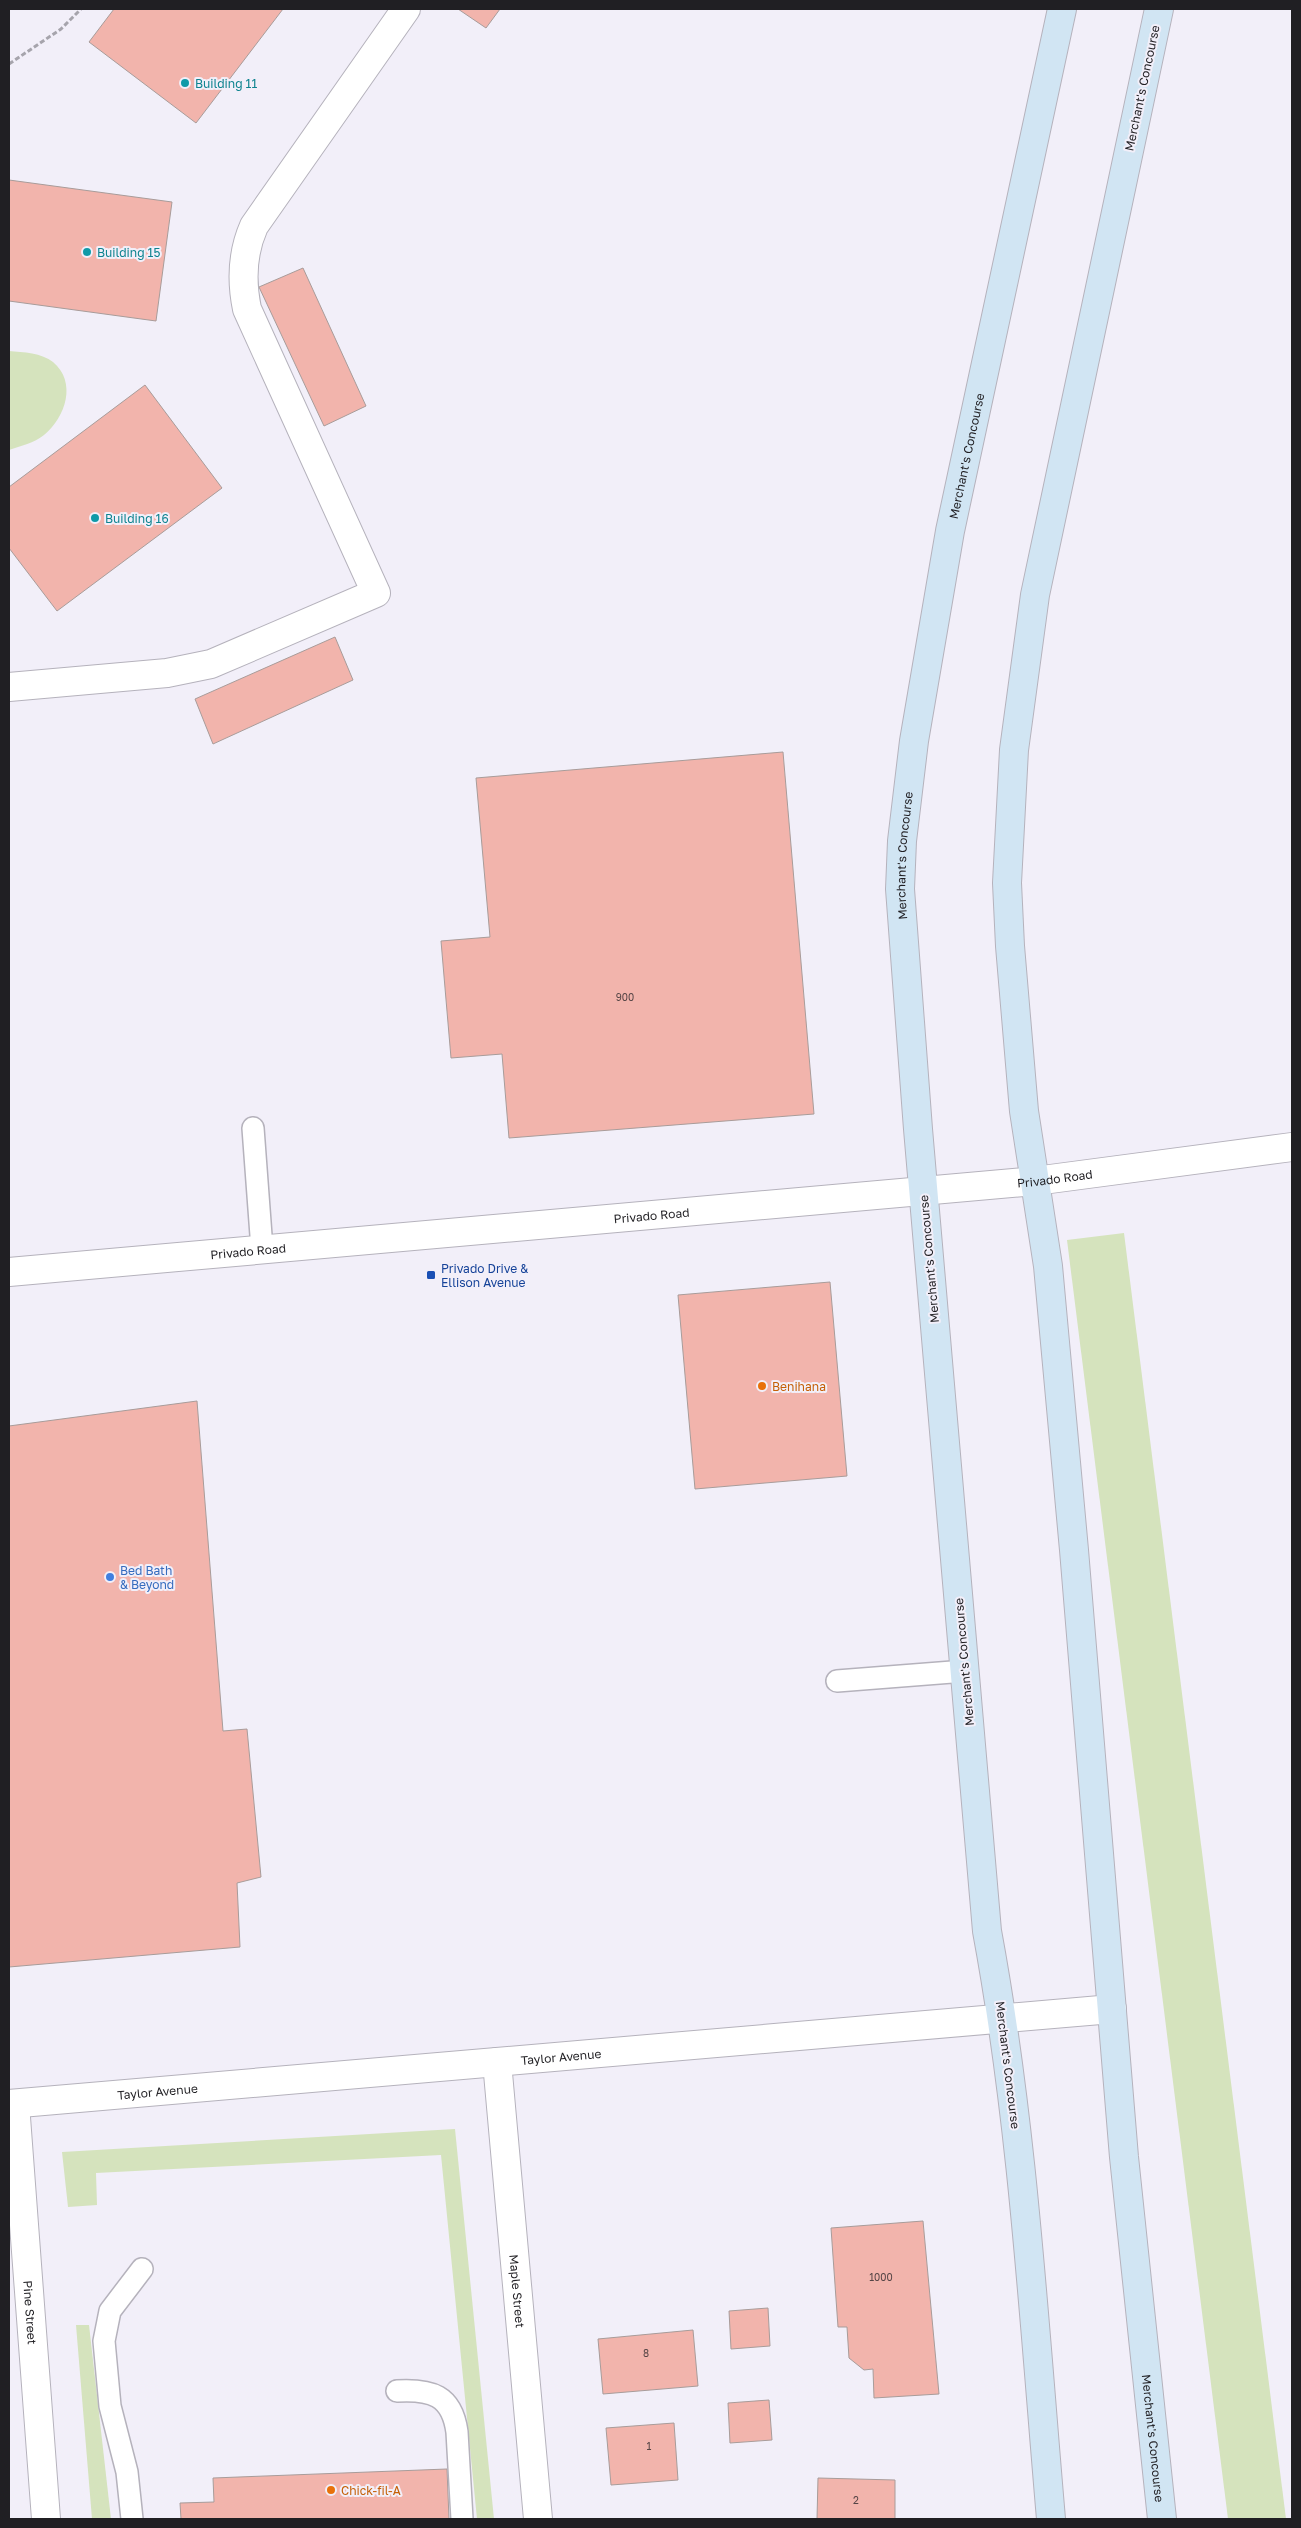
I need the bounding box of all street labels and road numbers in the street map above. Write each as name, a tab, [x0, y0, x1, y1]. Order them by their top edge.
street label: Merchant's Concourse	[1121, 24, 1163, 152]
street label: Merchant's Concourse	[945, 391, 987, 520]
street label: Merchant's Concourse	[892, 791, 915, 920]
street label: Privado Road	[1016, 1166, 1093, 1190]
street label: Merchant's Concourse	[916, 1194, 942, 1324]
street label: Privado Road	[613, 1204, 690, 1226]
street label: Privado Road	[210, 1240, 287, 1262]
street label: Merchant's Concourse	[951, 1597, 977, 1727]
street label: Merchant's Concourse	[993, 2000, 1023, 2130]
street label: Taylor Avenue	[520, 2046, 602, 2067]
street label: Taylor Avenue	[117, 2080, 198, 2102]
street label: Maple Street	[507, 2254, 528, 2329]
street label: Pine Street	[21, 2280, 40, 2345]
street label: Merchant's Concourse	[1139, 2373, 1168, 2503]

